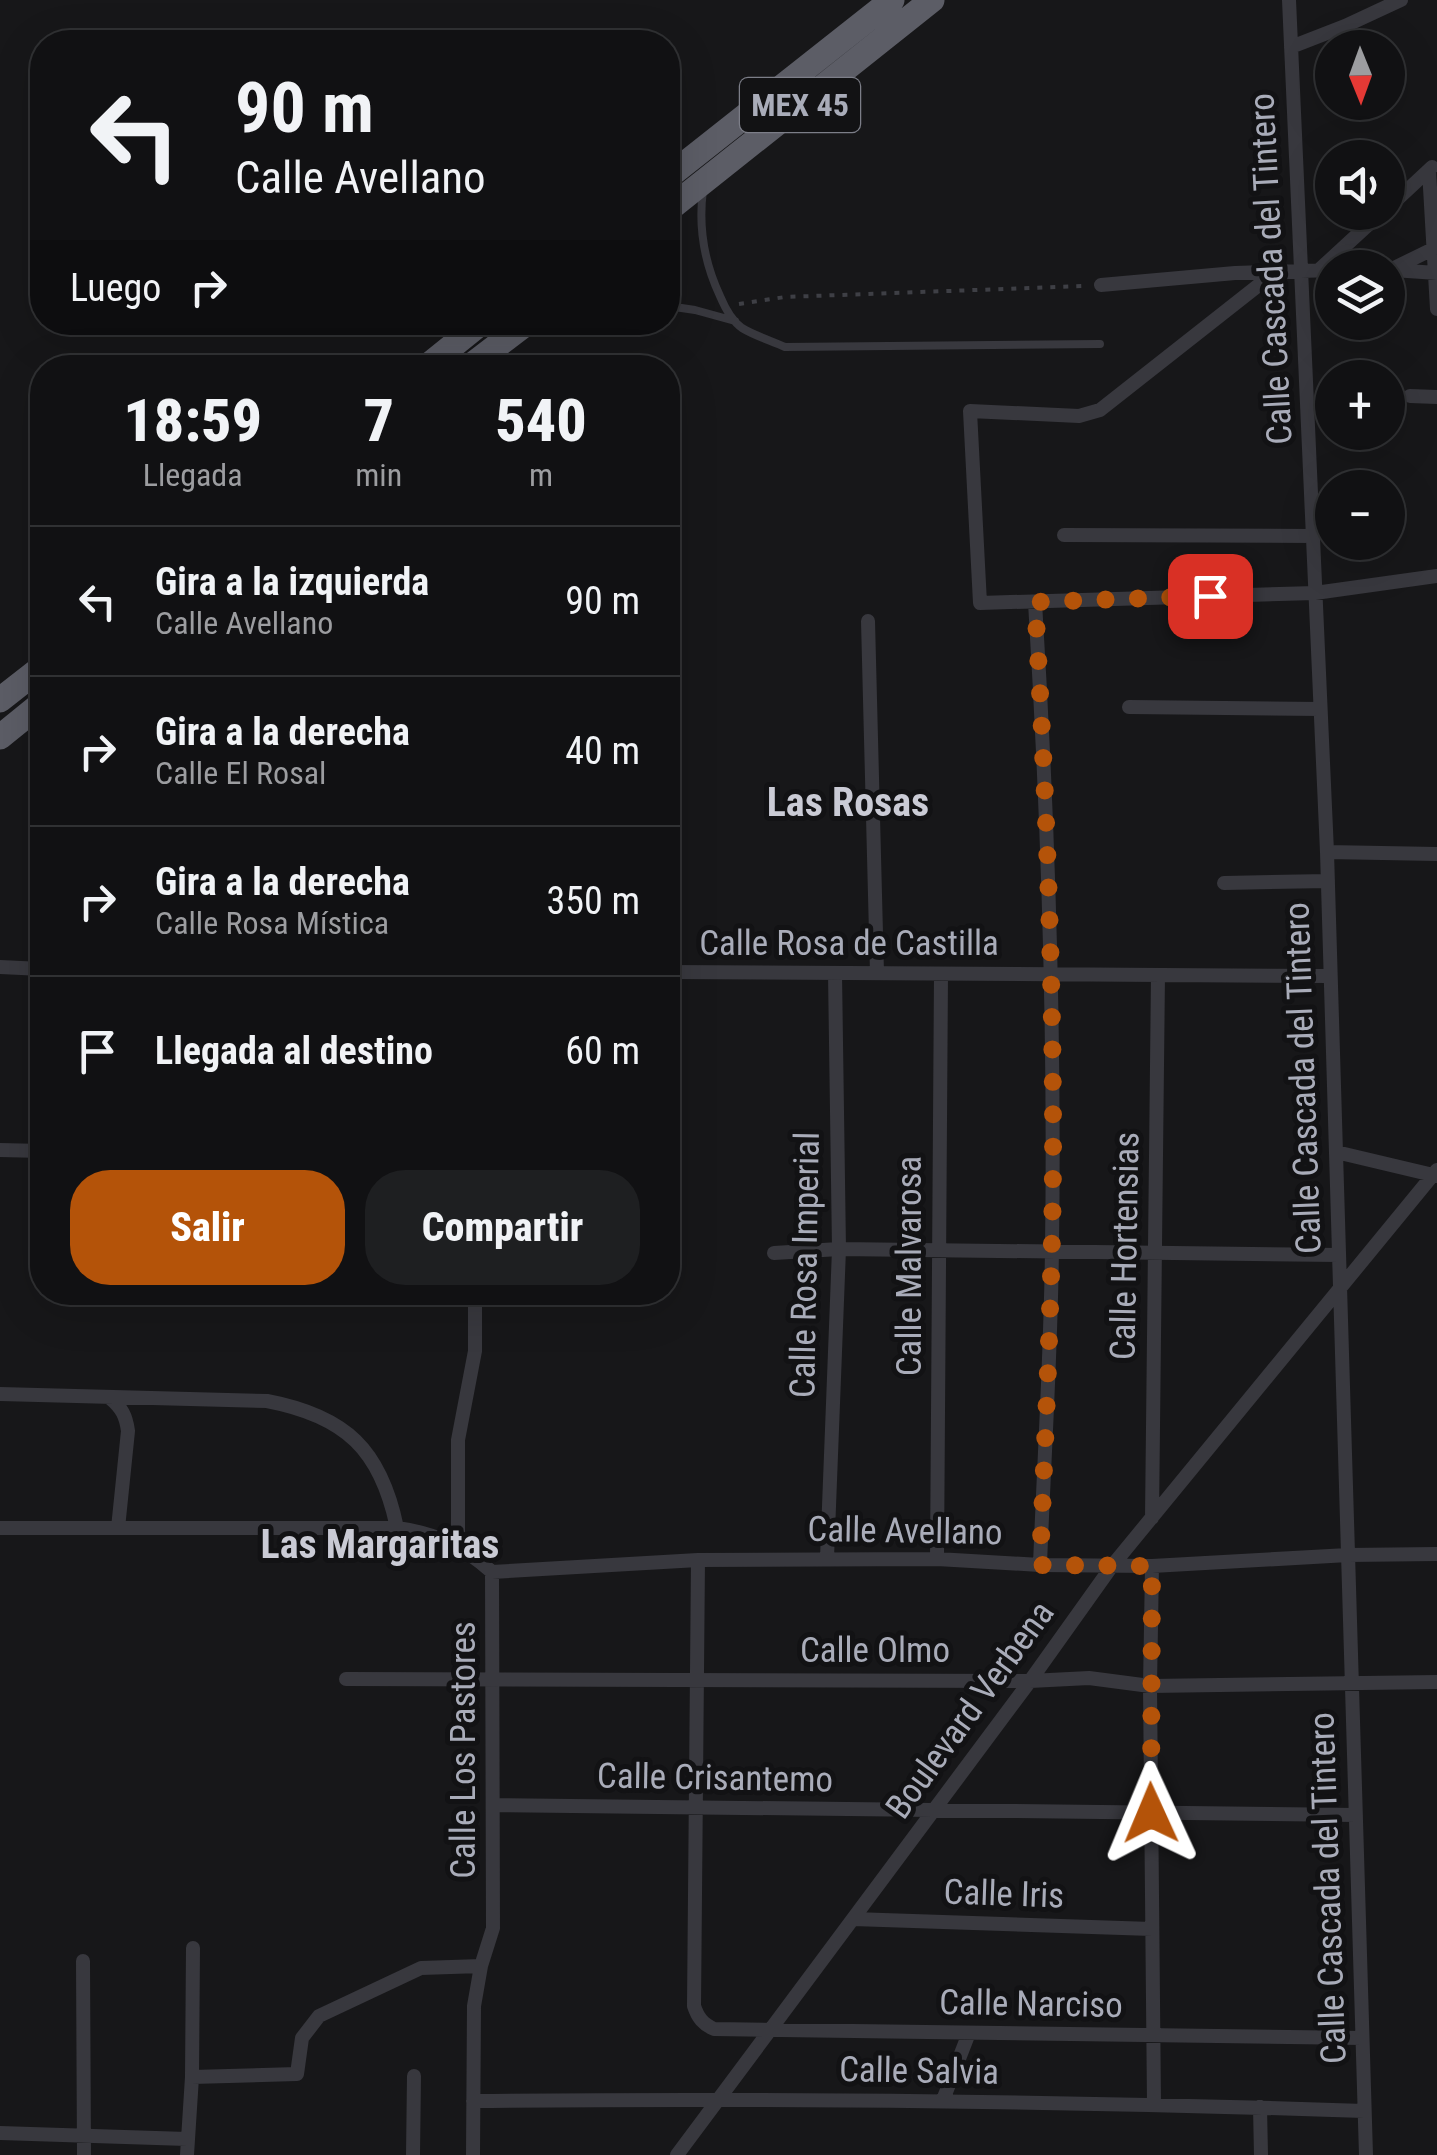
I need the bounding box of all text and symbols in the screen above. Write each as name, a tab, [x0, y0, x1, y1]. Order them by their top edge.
north arrow	[1315, 30, 1405, 120]
map controls	[1315, 30, 1405, 560]
text: 90 m	[235, 67, 374, 149]
icon: left	[70, 70, 200, 200]
road number: MEX 45	[740, 78, 860, 132]
street label: Calle Cascada del Tintero	[1241, 92, 1301, 446]
button: sound	[1315, 140, 1405, 230]
text: Calle Avellano	[235, 151, 486, 204]
button: layers	[1315, 250, 1405, 340]
icon: right	[181, 260, 236, 315]
text: Luego	[70, 266, 161, 310]
button: +	[1315, 360, 1405, 450]
text: 18:59	[123, 385, 262, 456]
text: 7	[363, 385, 394, 456]
text: 540	[495, 385, 587, 456]
text: Llegada	[143, 456, 243, 494]
text: min	[355, 456, 402, 494]
text: m	[529, 456, 553, 494]
button: −	[1315, 470, 1405, 560]
pin	[1168, 554, 1253, 639]
text: Gira a la izquierda	[155, 560, 429, 604]
icon: arrive	[1183, 569, 1238, 624]
icon: left	[70, 574, 125, 629]
text: 90 m	[565, 579, 640, 623]
text: Calle Avellano	[155, 604, 333, 642]
text: Gira a la derecha	[155, 710, 410, 754]
icon: right	[70, 724, 125, 779]
text: 40 m	[565, 729, 640, 773]
text: Calle El Rosal	[155, 754, 326, 792]
district label: Las Rosas	[767, 779, 929, 826]
text: Gira a la derecha	[155, 860, 410, 904]
icon: right	[70, 874, 125, 929]
text: 350 m	[546, 879, 640, 923]
street label: Calle Cascada del Tintero	[1276, 902, 1330, 1254]
text: Calle Rosa Mística	[155, 904, 389, 942]
street label: Calle Rosa de Castilla	[699, 923, 999, 964]
icon: arrive	[70, 1024, 125, 1079]
text: Llegada al destino	[155, 1029, 433, 1073]
text: 60 m	[565, 1029, 640, 1073]
street label: Calle Hortensias	[1103, 1131, 1147, 1361]
street label: Calle Rosa Imperial	[782, 1132, 828, 1398]
street label: Calle Malvarosa	[889, 1156, 930, 1376]
button: Salir	[70, 1170, 345, 1285]
button: Compartir	[365, 1170, 640, 1285]
street label: Calle Avellano	[807, 1509, 1003, 1553]
district label: Las Margaritas	[260, 1521, 500, 1568]
street label: Boulevard Verbena	[877, 1593, 1063, 1827]
street label: Calle Los Pastores	[443, 1621, 484, 1879]
street label: Calle Olmo	[800, 1630, 950, 1671]
street label: Calle Cascada del Tintero	[1301, 1712, 1355, 2064]
street label: Calle Crisantemo	[597, 1755, 833, 1801]
position arrow	[1099, 1761, 1203, 1865]
street label: Calle Iris	[943, 1871, 1065, 1917]
street label: Calle Narciso	[939, 1982, 1123, 2026]
street label: Calle Salvia	[839, 2049, 999, 2093]

